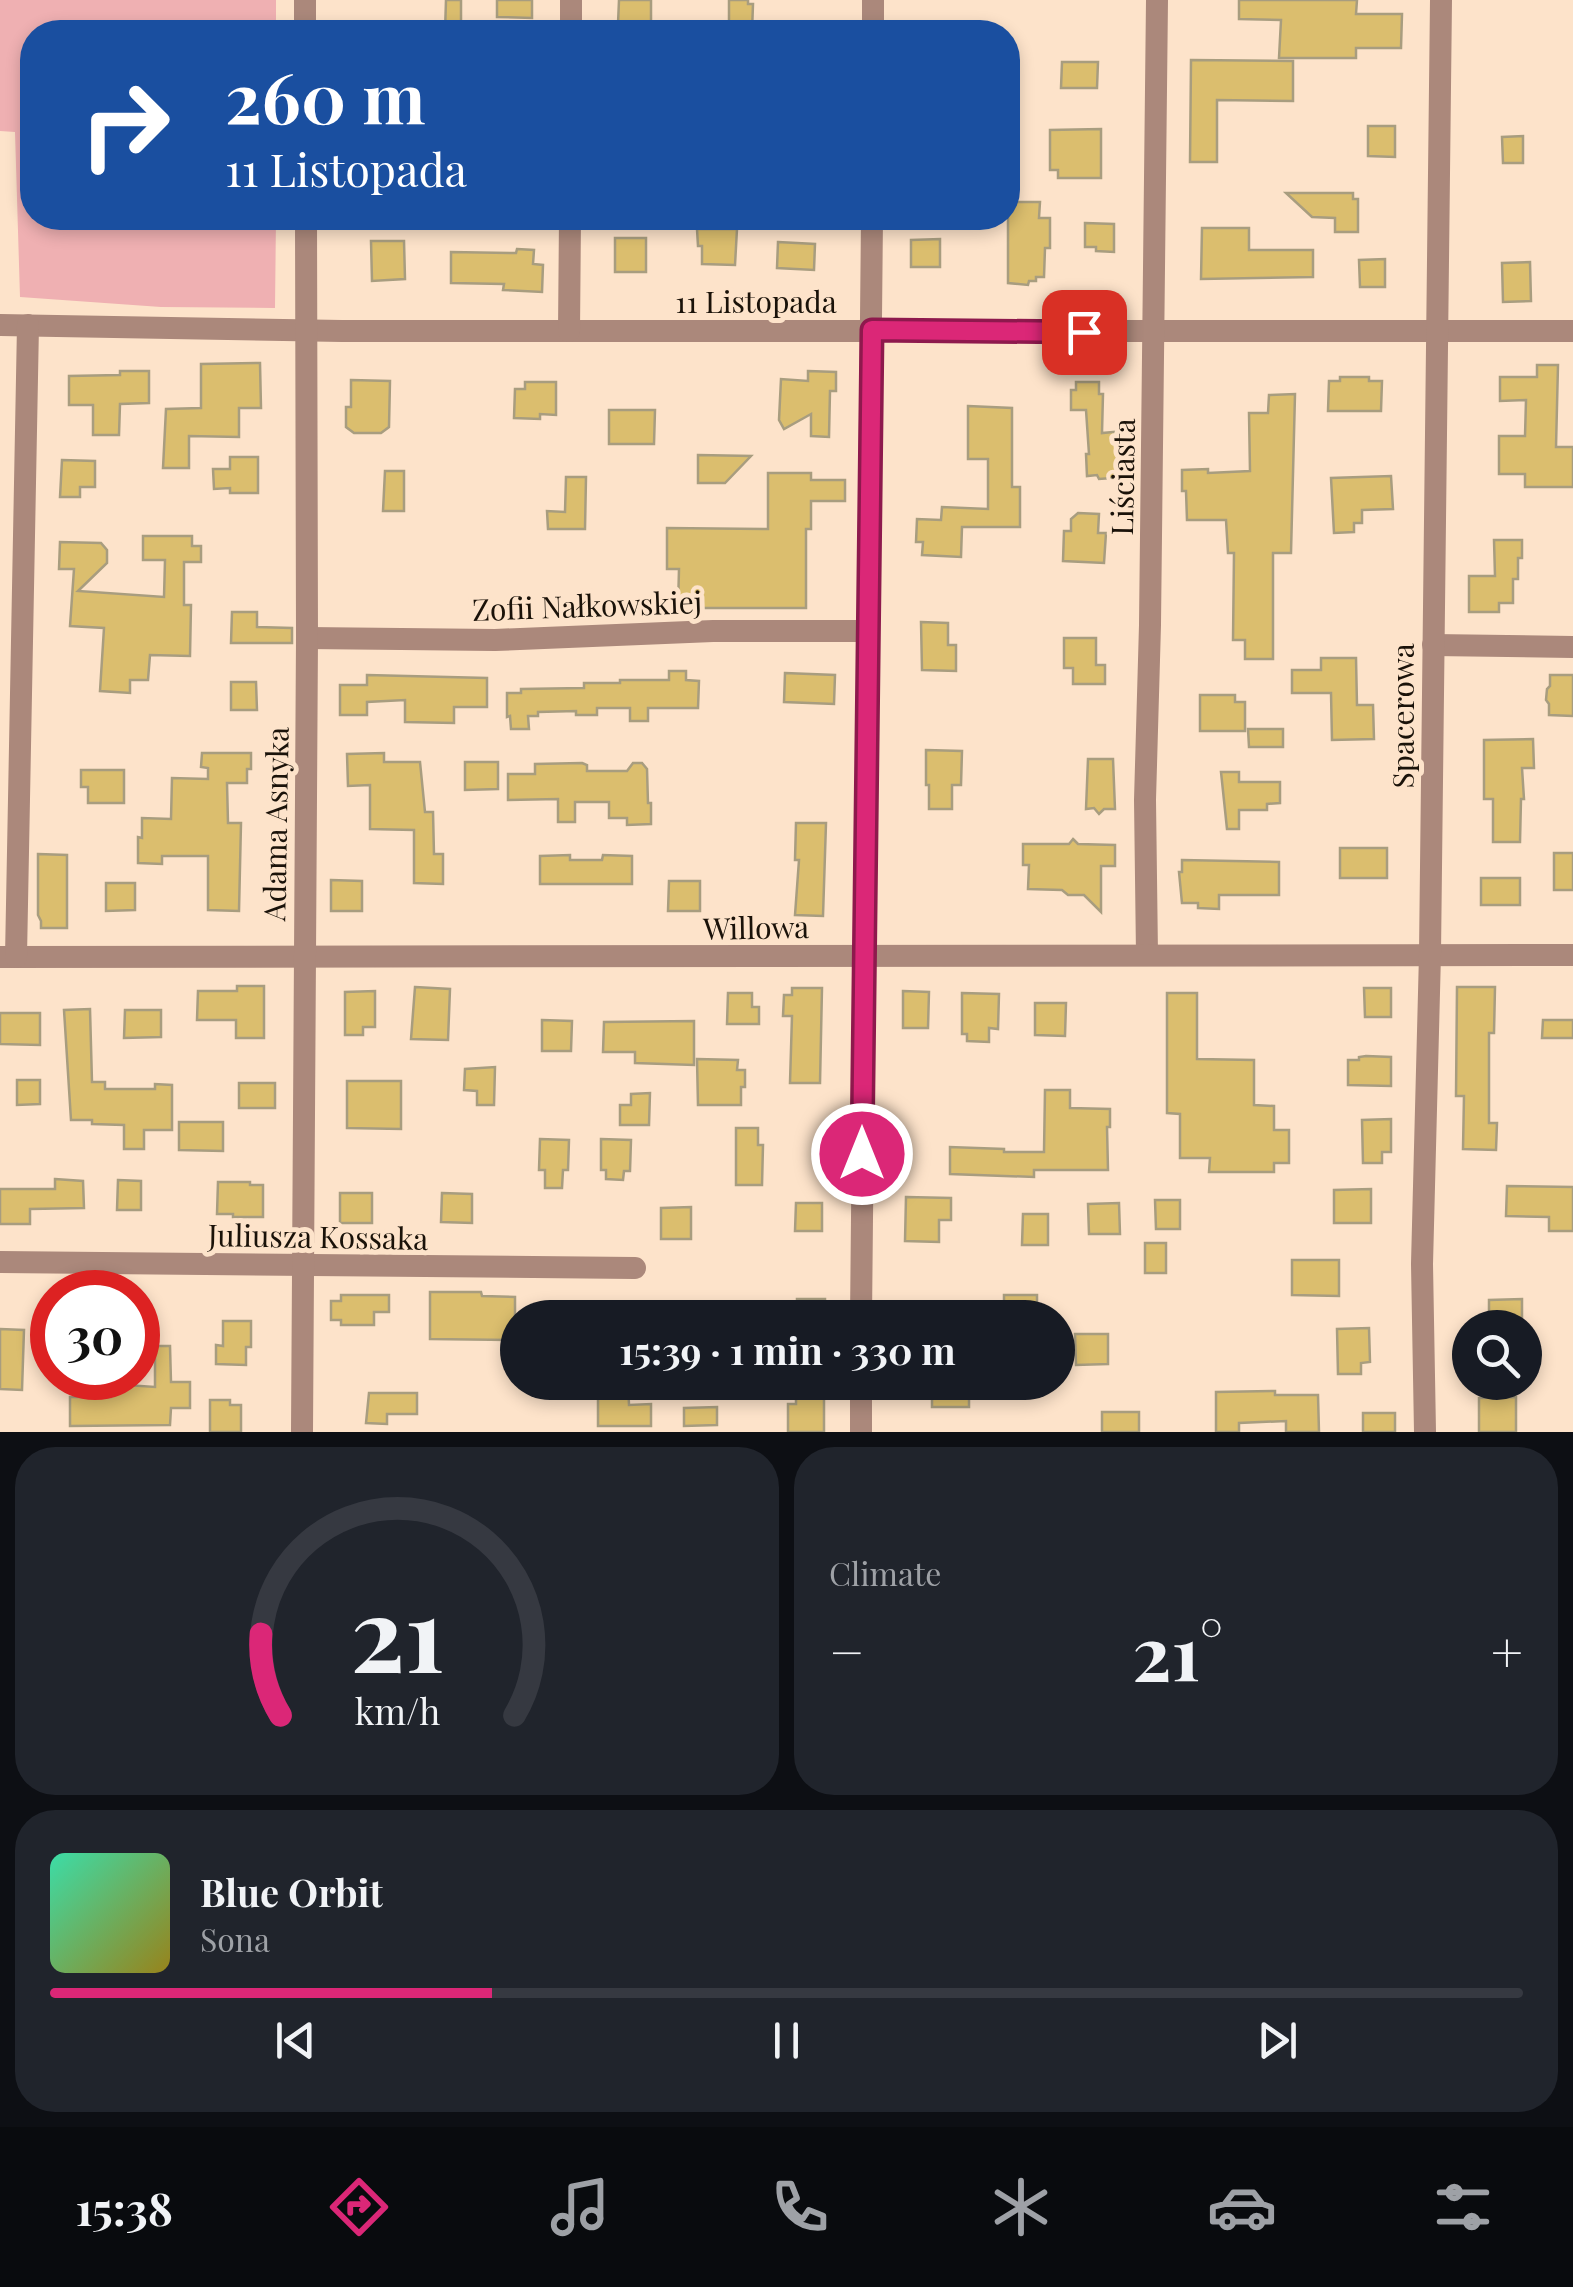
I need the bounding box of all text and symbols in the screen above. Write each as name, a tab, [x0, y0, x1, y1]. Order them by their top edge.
text: 260 m	[225, 48, 426, 142]
icon: right	[60, 60, 190, 190]
text: 11 Listopada	[225, 138, 467, 198]
street label: 11 Listopada	[675, 281, 837, 321]
pin	[1042, 290, 1127, 375]
icon: arrive	[1057, 305, 1112, 360]
street label: Liściasta	[1101, 418, 1143, 536]
street label: Zofii Nałkowskiej	[471, 581, 703, 629]
street label: Spacerowa	[1382, 643, 1422, 789]
street label: Adama Asnyka	[253, 726, 297, 923]
street label: Willowa	[702, 906, 809, 948]
position arrow	[810, 1102, 914, 1206]
street label: Juliusza Kossaka	[207, 1214, 429, 1258]
speed limit sign: 30	[30, 1270, 160, 1400]
map controls	[1452, 1310, 1542, 1400]
button: search	[1452, 1310, 1542, 1400]
text: 15:39 · 1 min · 330 m	[619, 1324, 956, 1375]
text: Climate	[829, 1551, 941, 1594]
text: 21	[350, 1560, 444, 1699]
text: 21°	[1132, 1600, 1223, 1700]
text: −	[829, 1613, 865, 1687]
text: +	[1491, 1613, 1523, 1687]
text: km/h	[354, 1686, 440, 1734]
text: Blue Orbit	[200, 1866, 383, 1917]
text: Sona	[200, 1917, 270, 1960]
icon: previous	[268, 2013, 323, 2068]
icon: pause	[759, 2013, 814, 2068]
icon: next	[1250, 2013, 1305, 2068]
icon: directions	[324, 2172, 394, 2242]
icon: music	[545, 2172, 615, 2242]
icon: phone	[765, 2172, 835, 2242]
icon: climate	[986, 2172, 1056, 2242]
icon: car	[1207, 2172, 1277, 2242]
icon: filters	[1428, 2172, 1498, 2242]
text: 15:38	[75, 2177, 173, 2237]

